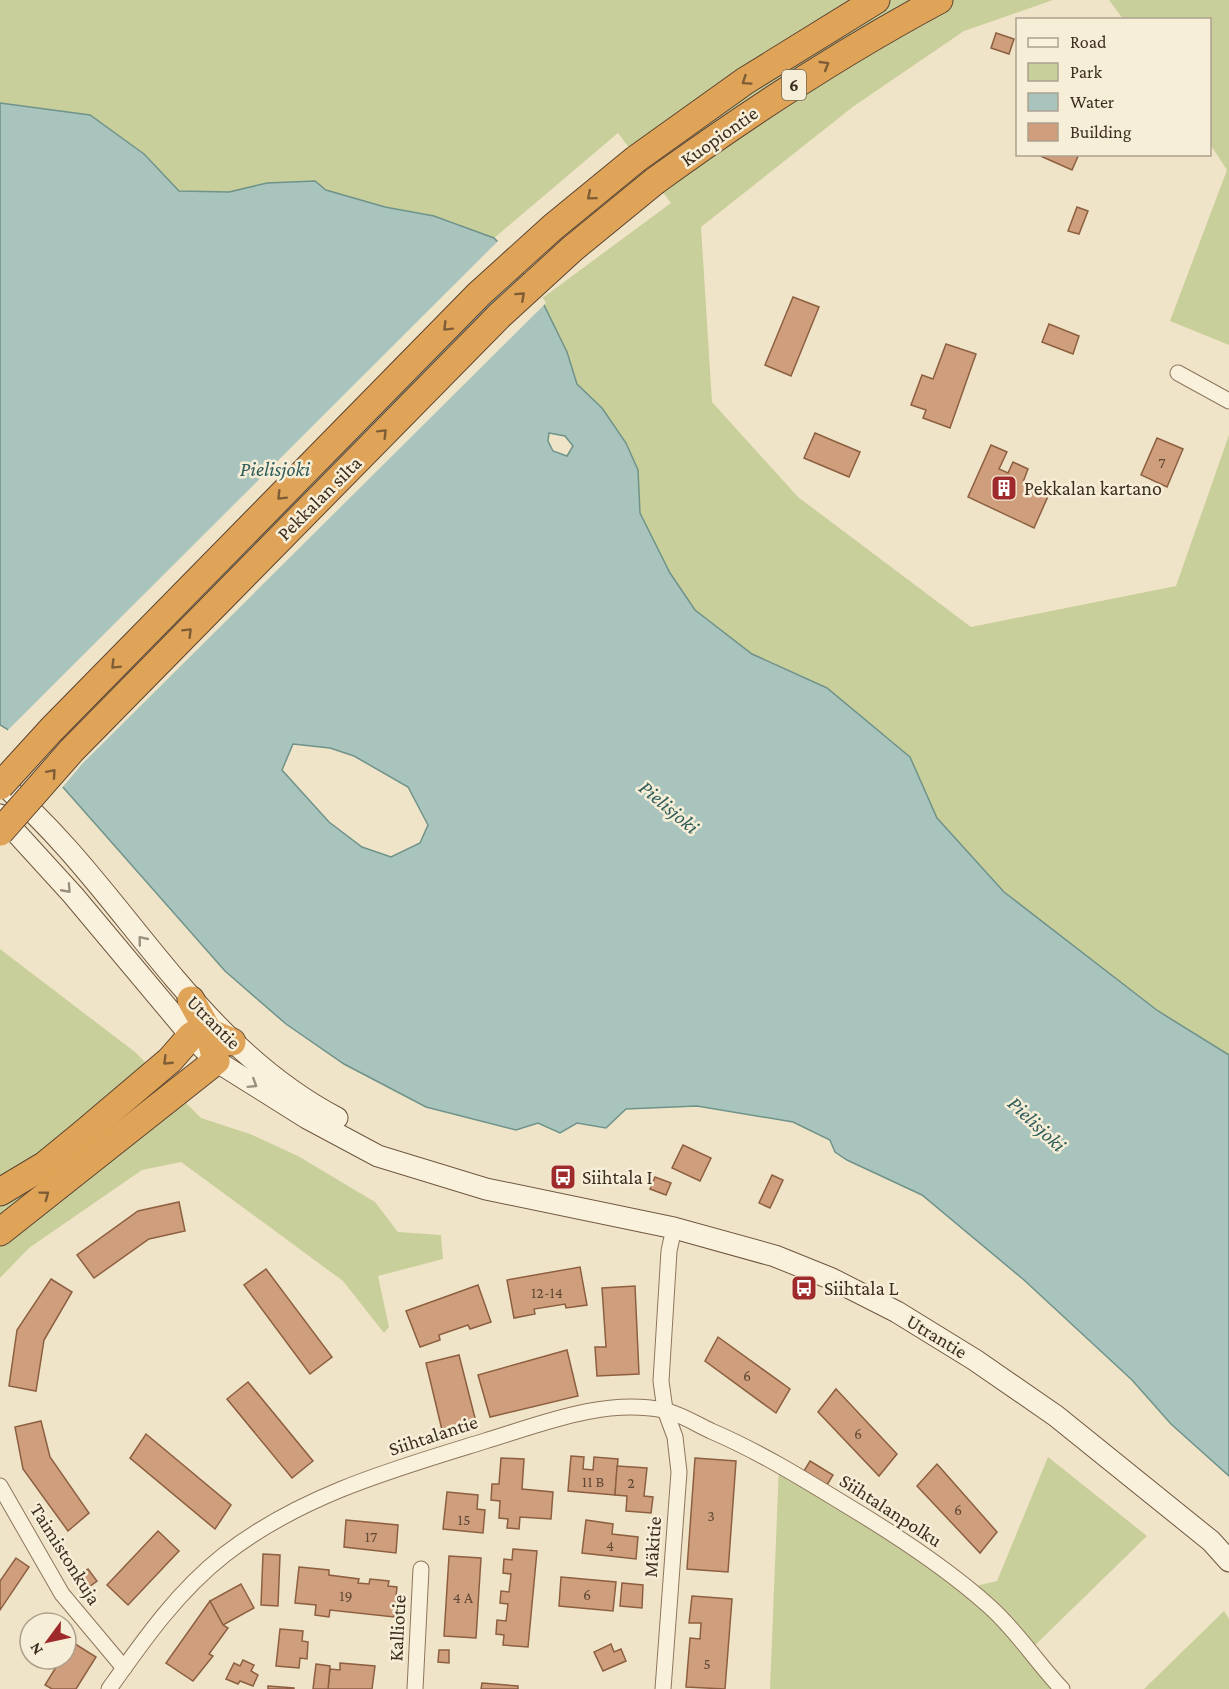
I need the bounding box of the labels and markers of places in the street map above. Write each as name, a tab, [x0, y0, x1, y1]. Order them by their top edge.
building icon: Pekkalan kartano	[989, 473, 1019, 503]
place label: Pekkalan kartano	[1024, 477, 1162, 499]
bus stop icon: Siihtala I	[548, 1162, 578, 1192]
place label: Siihtala I	[582, 1166, 653, 1188]
bus stop icon: Siihtala L	[789, 1273, 819, 1303]
place label: Siihtala L	[824, 1277, 899, 1299]

